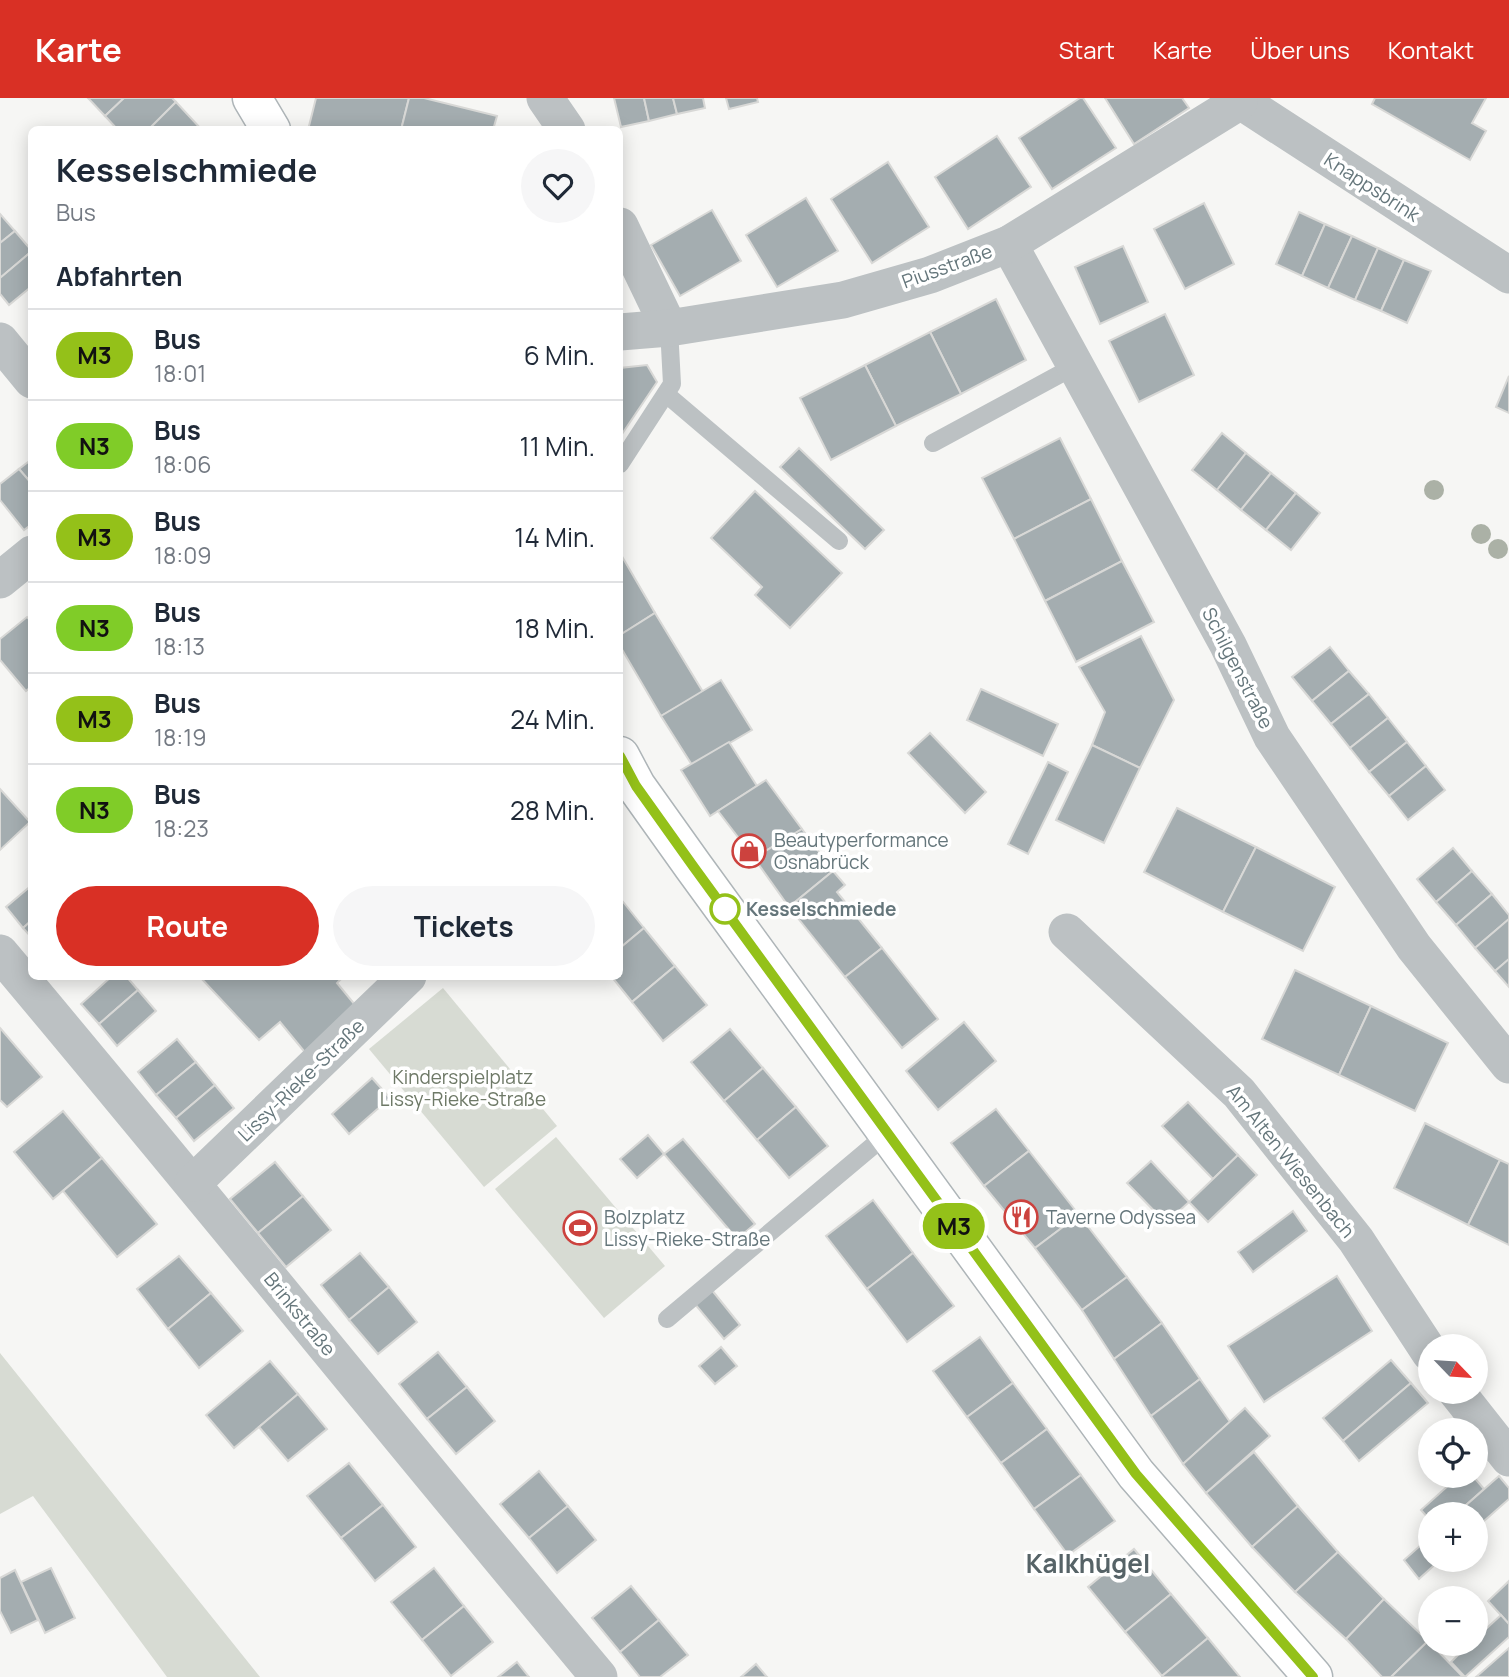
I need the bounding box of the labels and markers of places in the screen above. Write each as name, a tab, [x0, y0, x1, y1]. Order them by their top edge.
place label: Beautyperformance Osnabrück	[774, 827, 949, 875]
shop icon: Beautyperformance Osnabrück	[730, 832, 768, 870]
marker: Kesselschmiede	[710, 894, 740, 924]
place label: Kesselschmiede	[746, 896, 896, 922]
restaurant icon: Taverne Odyssea	[1002, 1198, 1040, 1236]
place label: Bolzplatz Lissy-Rieke-Straße	[604, 1204, 770, 1252]
place label: Taverne Odyssea	[1046, 1204, 1196, 1230]
sports icon: Bolzplatz Lissy-Rieke-Straße	[561, 1209, 599, 1247]

